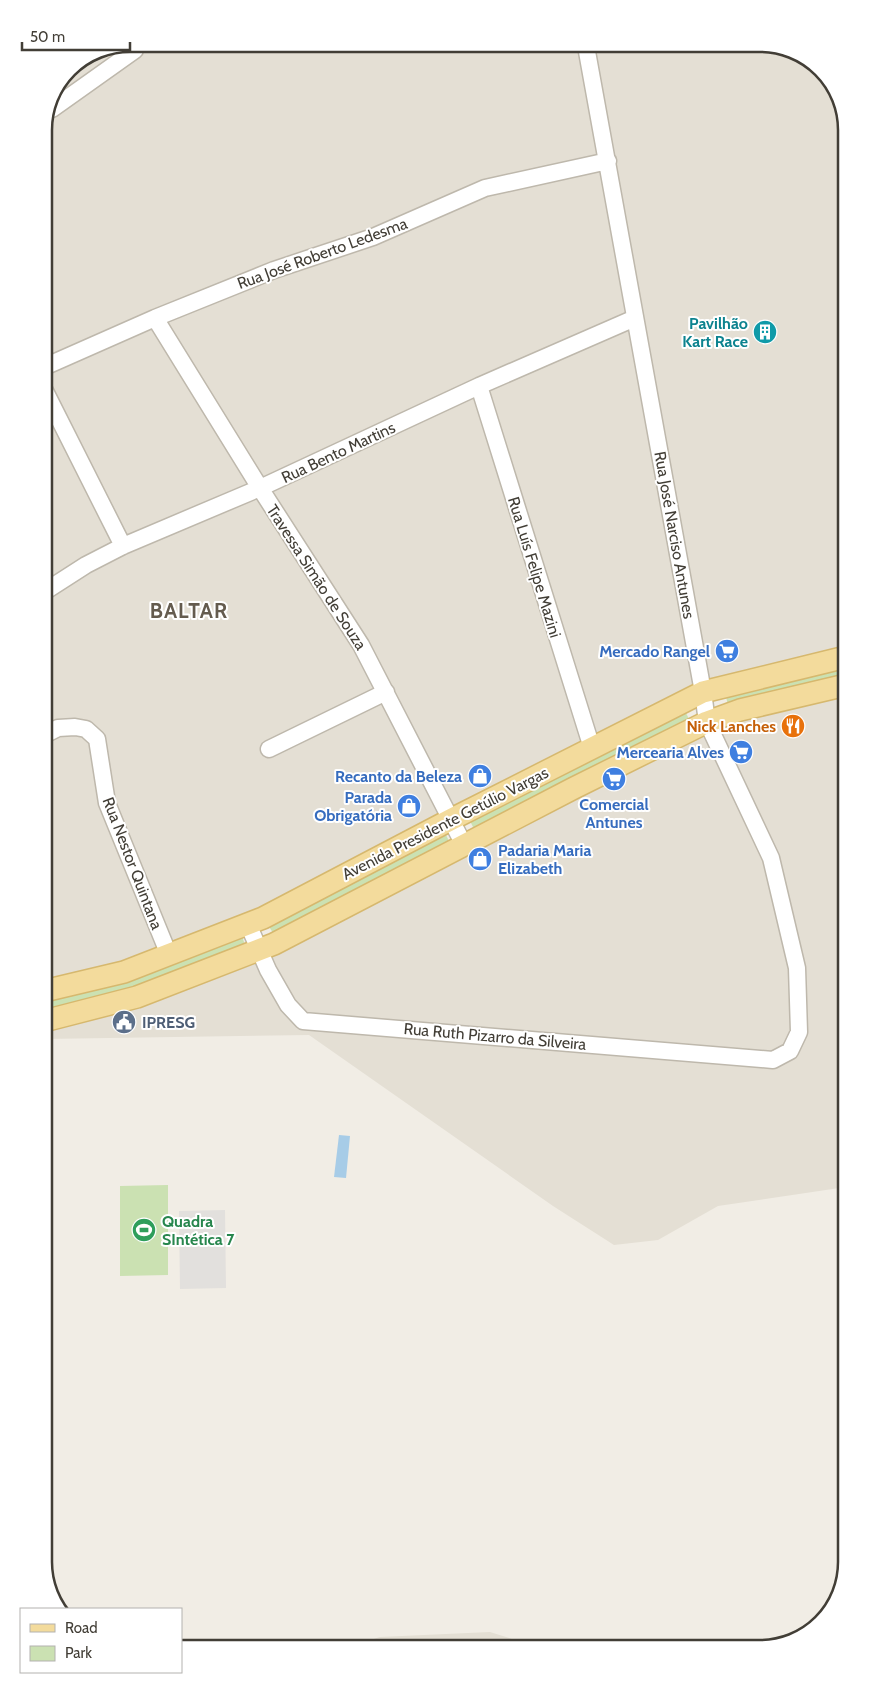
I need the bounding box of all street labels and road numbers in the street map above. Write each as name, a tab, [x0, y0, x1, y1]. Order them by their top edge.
street label: Rua José Roberto Ledesma	[235, 214, 410, 293]
street label: Rua Bento Martins	[278, 418, 398, 487]
street label: Rua José Narciso Antunes	[650, 450, 699, 621]
street label: Rua Luís Felipe Mazini	[504, 494, 565, 640]
street label: Travessa Simão de Souza	[263, 501, 371, 654]
street label: Avenida Presidente Getúlio Vargas	[339, 763, 552, 884]
street label: Rua Nestor Quintana	[99, 794, 167, 932]
street label: Rua Ruth Pizarro da Silveira	[403, 1019, 587, 1054]

